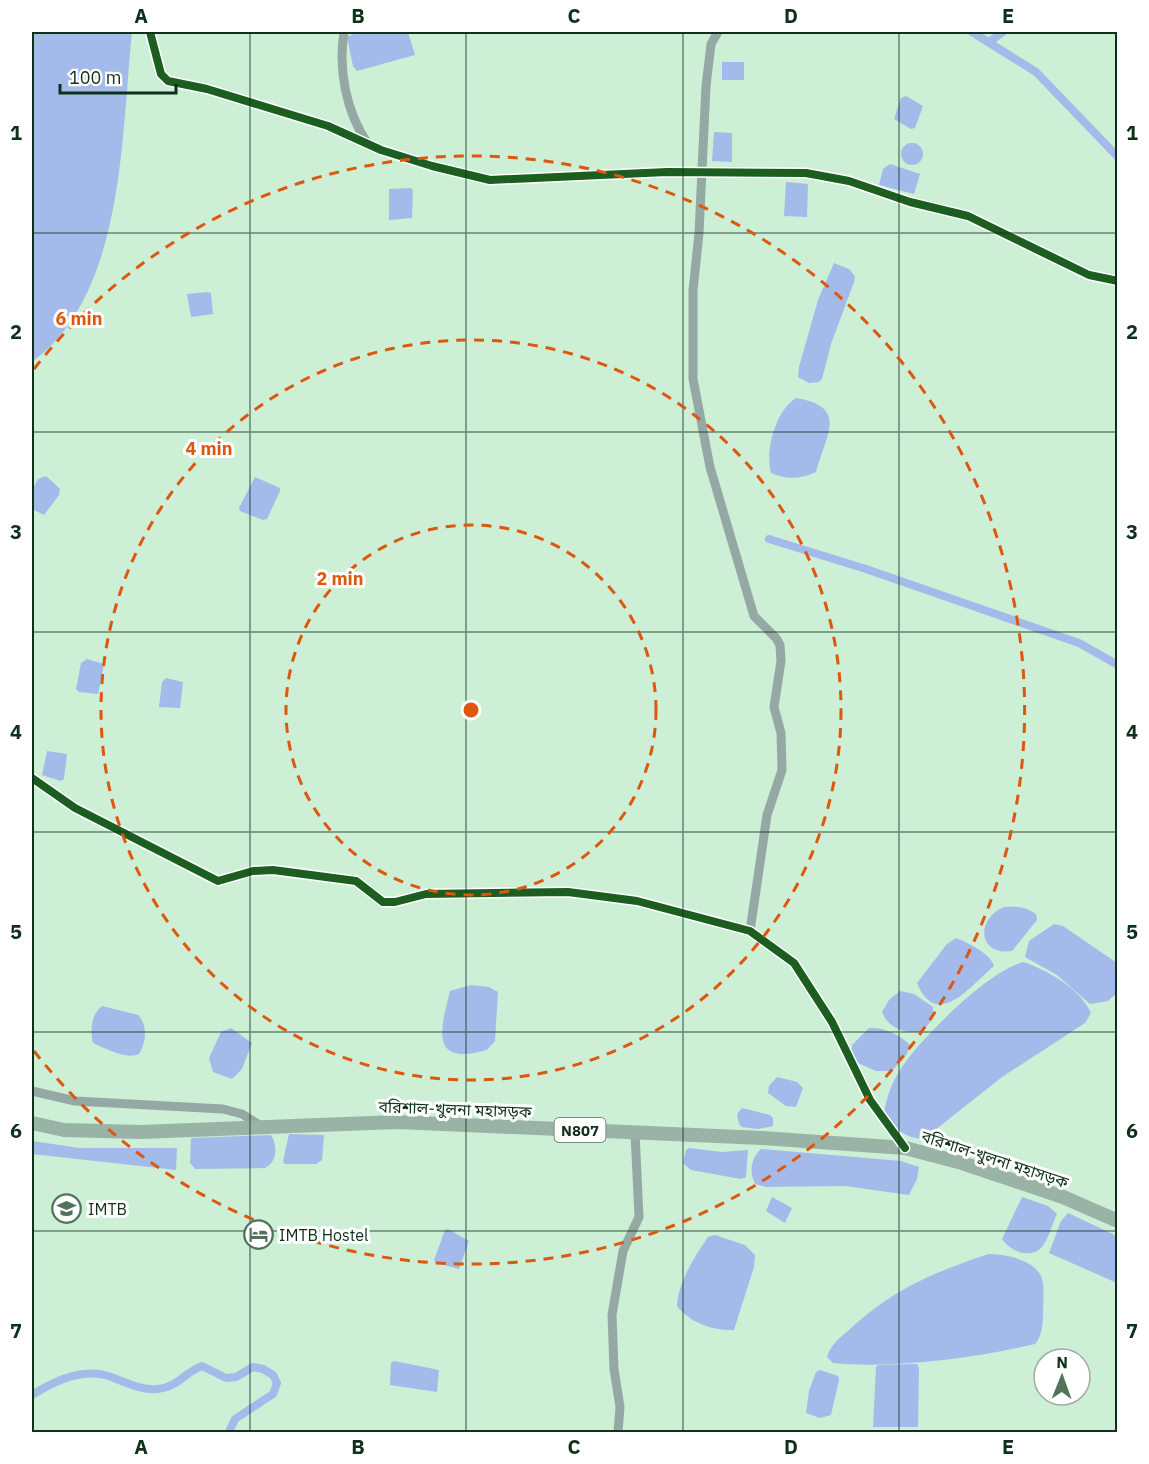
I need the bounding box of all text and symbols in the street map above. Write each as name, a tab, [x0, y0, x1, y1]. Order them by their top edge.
text: A	[134, 2, 148, 29]
text: B	[351, 2, 365, 29]
text: C	[567, 2, 581, 29]
text: D	[784, 2, 798, 29]
text: E	[1002, 2, 1014, 29]
scale bar	[60, 57, 176, 95]
text: 100 m	[69, 66, 121, 89]
text: 1	[10, 119, 22, 146]
text: 1	[1126, 119, 1138, 146]
text: 6 min	[55, 307, 103, 330]
text: 2	[10, 318, 22, 345]
text: 2	[1126, 318, 1138, 345]
text: 4 min	[185, 437, 233, 460]
text: 3	[10, 518, 22, 545]
text: 3	[1126, 518, 1138, 545]
text: 2 min	[316, 567, 364, 590]
centre of rings	[461, 700, 481, 720]
text: 4	[10, 718, 22, 745]
text: 4	[1126, 718, 1138, 745]
text: 5	[10, 918, 22, 945]
text: 5	[1126, 918, 1138, 945]
street label: বরিশাল-খুলনা মহাসড়ক	[377, 1096, 533, 1122]
text: 6	[10, 1117, 22, 1144]
text: 6	[1126, 1117, 1138, 1144]
road number: N807	[554, 1118, 606, 1142]
street label: বরিশাল-খুলনা মহাসড়ক	[918, 1125, 1072, 1193]
school or university icon: IMTB	[51, 1193, 83, 1225]
place label: IMTB	[88, 1199, 127, 1219]
hotel icon: IMTB Hostel	[242, 1219, 274, 1251]
place label: IMTB Hostel	[279, 1225, 368, 1245]
text: 7	[10, 1317, 22, 1344]
text: 7	[1126, 1317, 1138, 1344]
north arrow	[1032, 1347, 1092, 1407]
text: N	[1056, 1352, 1068, 1372]
text: A	[134, 1433, 148, 1460]
text: B	[351, 1433, 365, 1460]
text: C	[567, 1433, 581, 1460]
text: D	[784, 1433, 798, 1460]
text: E	[1002, 1433, 1014, 1460]

